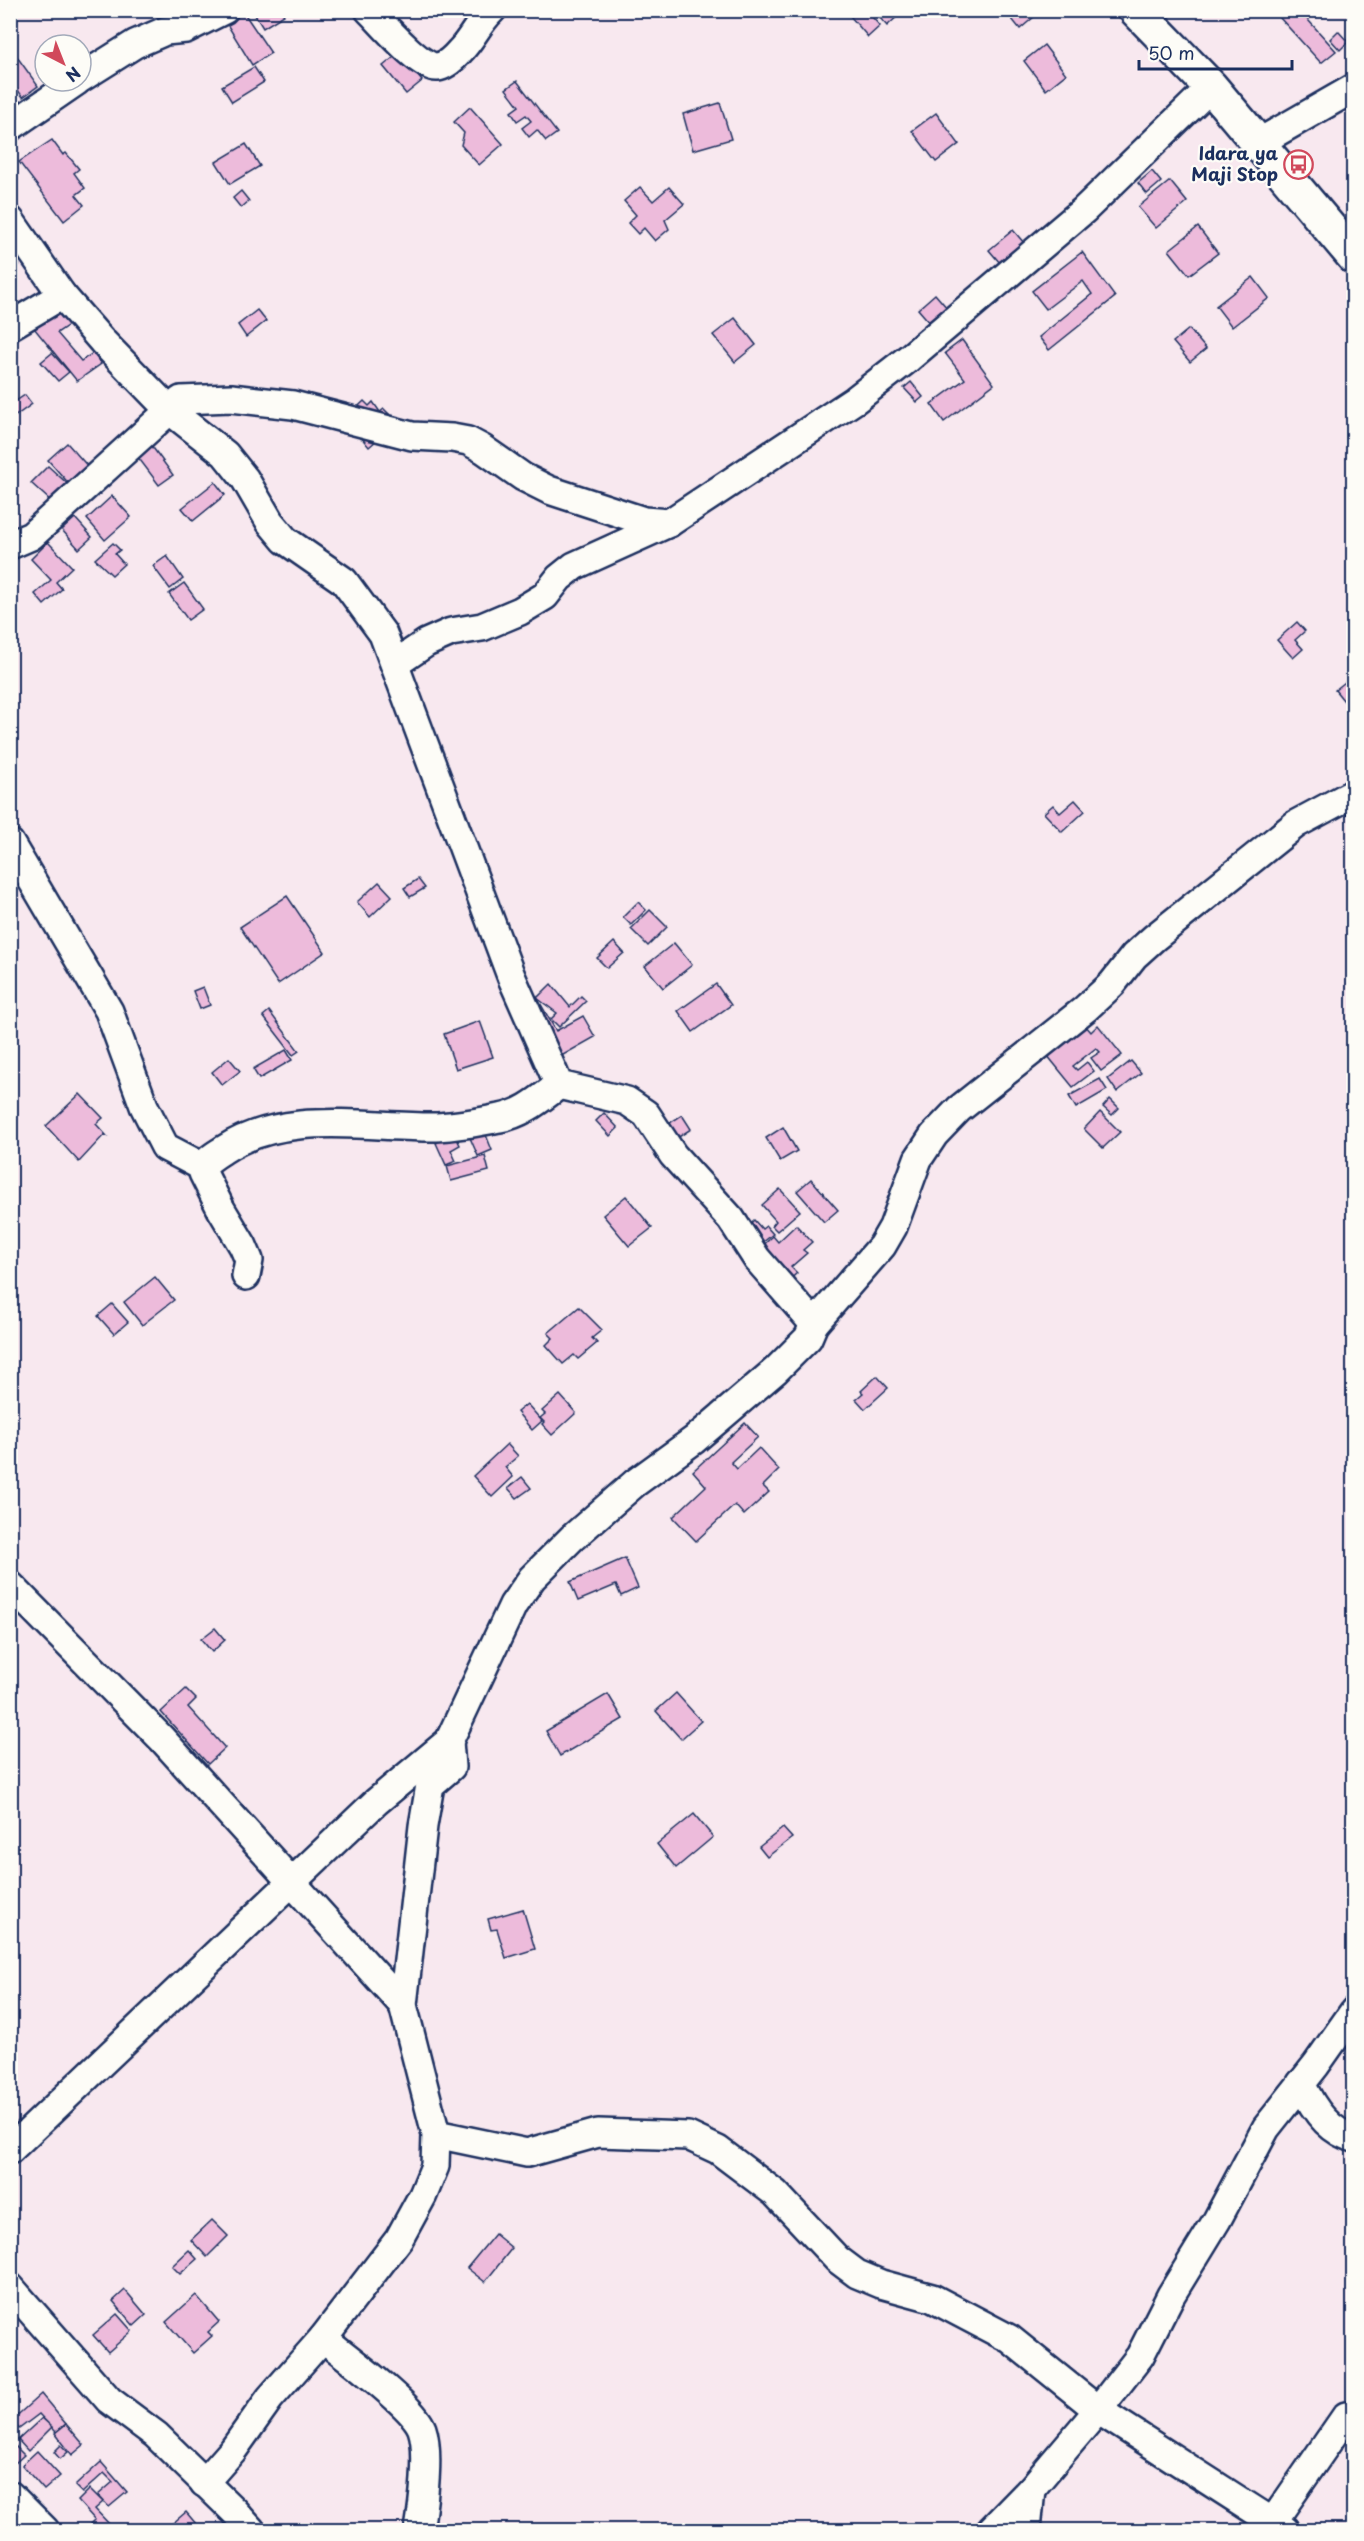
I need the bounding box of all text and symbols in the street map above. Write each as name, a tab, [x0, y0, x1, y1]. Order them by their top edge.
north arrow	[33, 33, 93, 93]
scale bar	[1139, 33, 1292, 71]
text: 50 m	[1148, 39, 1195, 66]
text: N	[61, 62, 86, 88]
place label: Idara ya Maji Stop	[1191, 139, 1278, 187]
bus stop icon: Idara ya Maji Stop	[1283, 148, 1315, 180]

